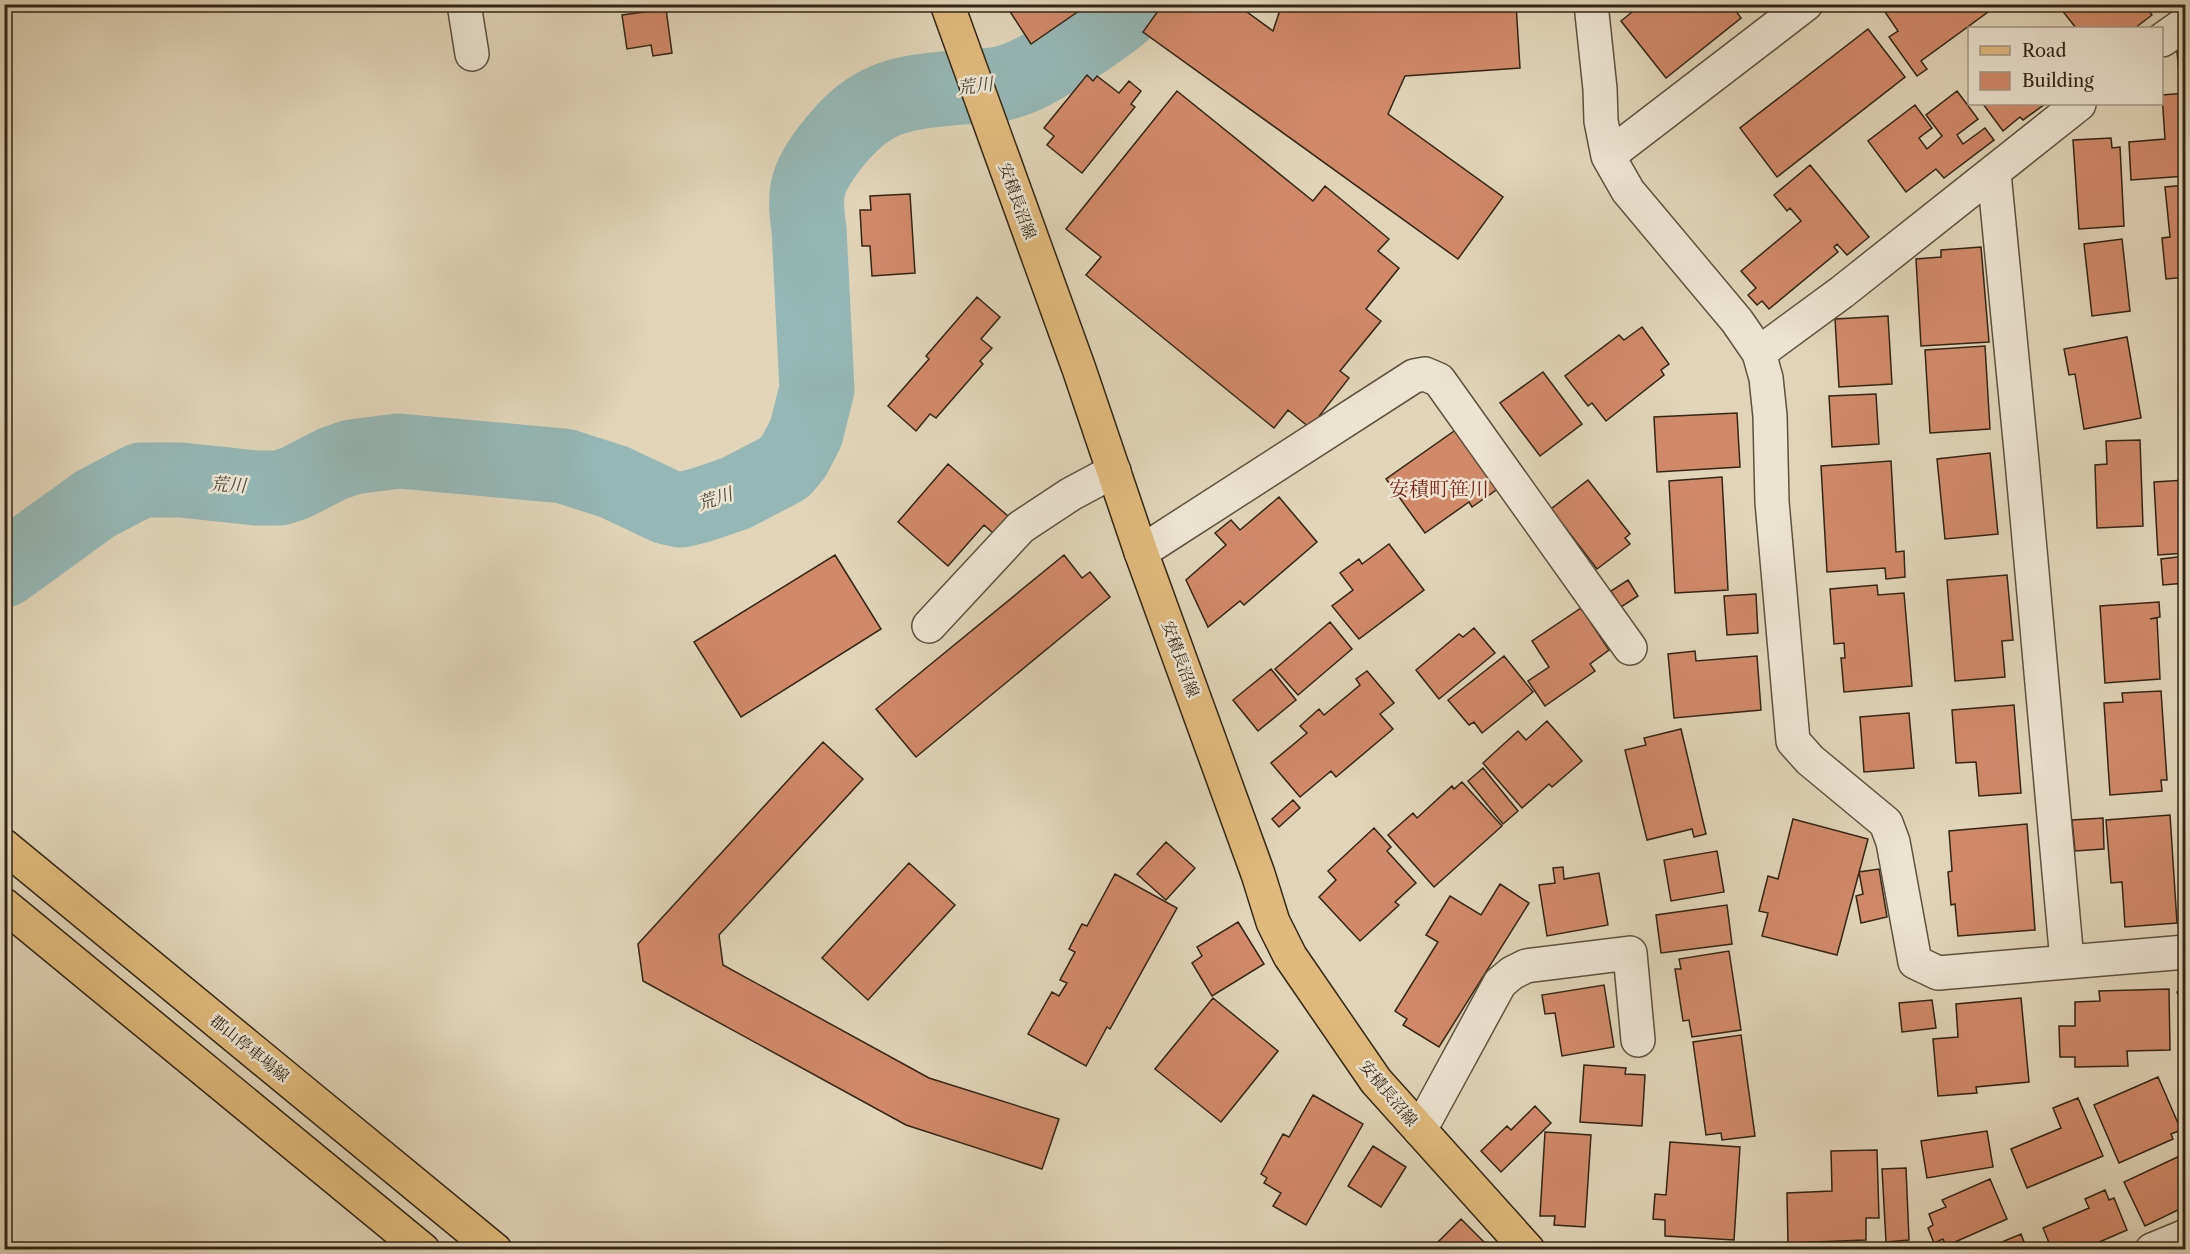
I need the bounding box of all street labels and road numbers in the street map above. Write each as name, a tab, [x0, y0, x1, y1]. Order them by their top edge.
street label: 安積長沼線	[995, 160, 1041, 242]
street label: 安積長沼線	[1158, 618, 1204, 700]
street label: 郡山停車場線	[206, 1010, 294, 1086]
street label: 安積長沼線	[1356, 1056, 1422, 1130]

